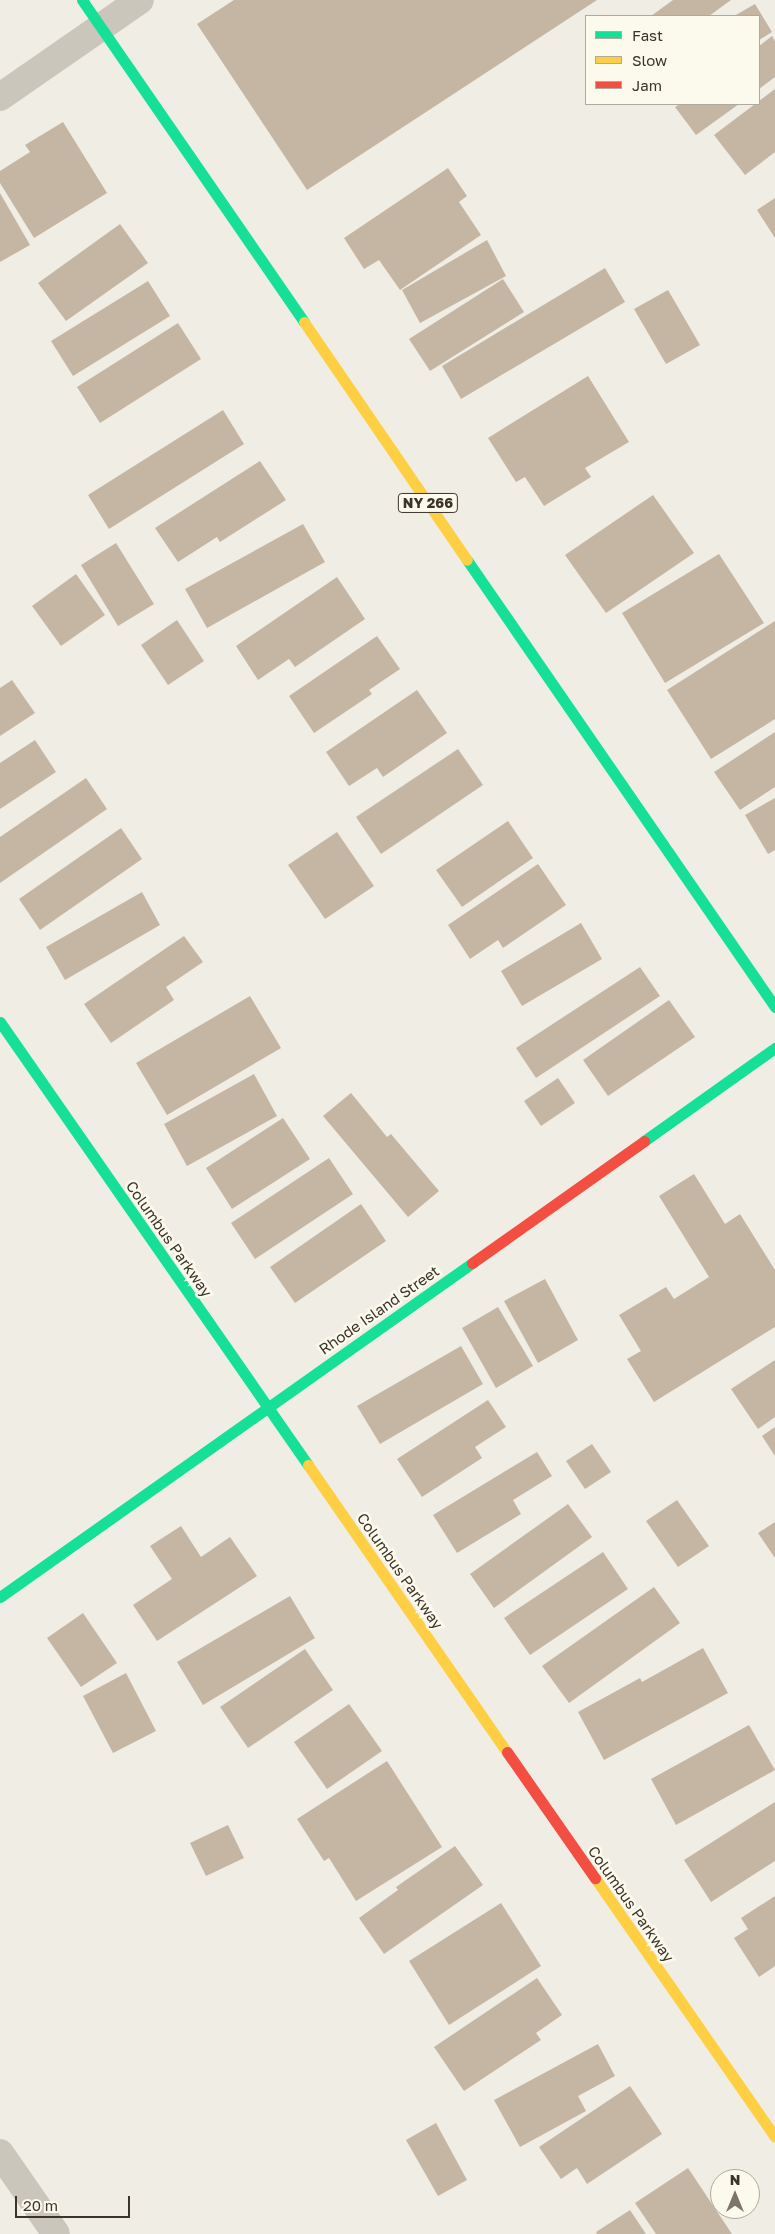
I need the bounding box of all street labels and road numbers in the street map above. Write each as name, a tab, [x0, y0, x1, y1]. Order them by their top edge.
road number: NY 266	[397, 492, 459, 514]
street label: Columbus Parkway	[122, 1178, 216, 1300]
street label: Rhode Island Street	[315, 1262, 443, 1358]
street label: Columbus Parkway	[353, 1510, 447, 1632]
street label: Columbus Parkway	[584, 1843, 678, 1965]

